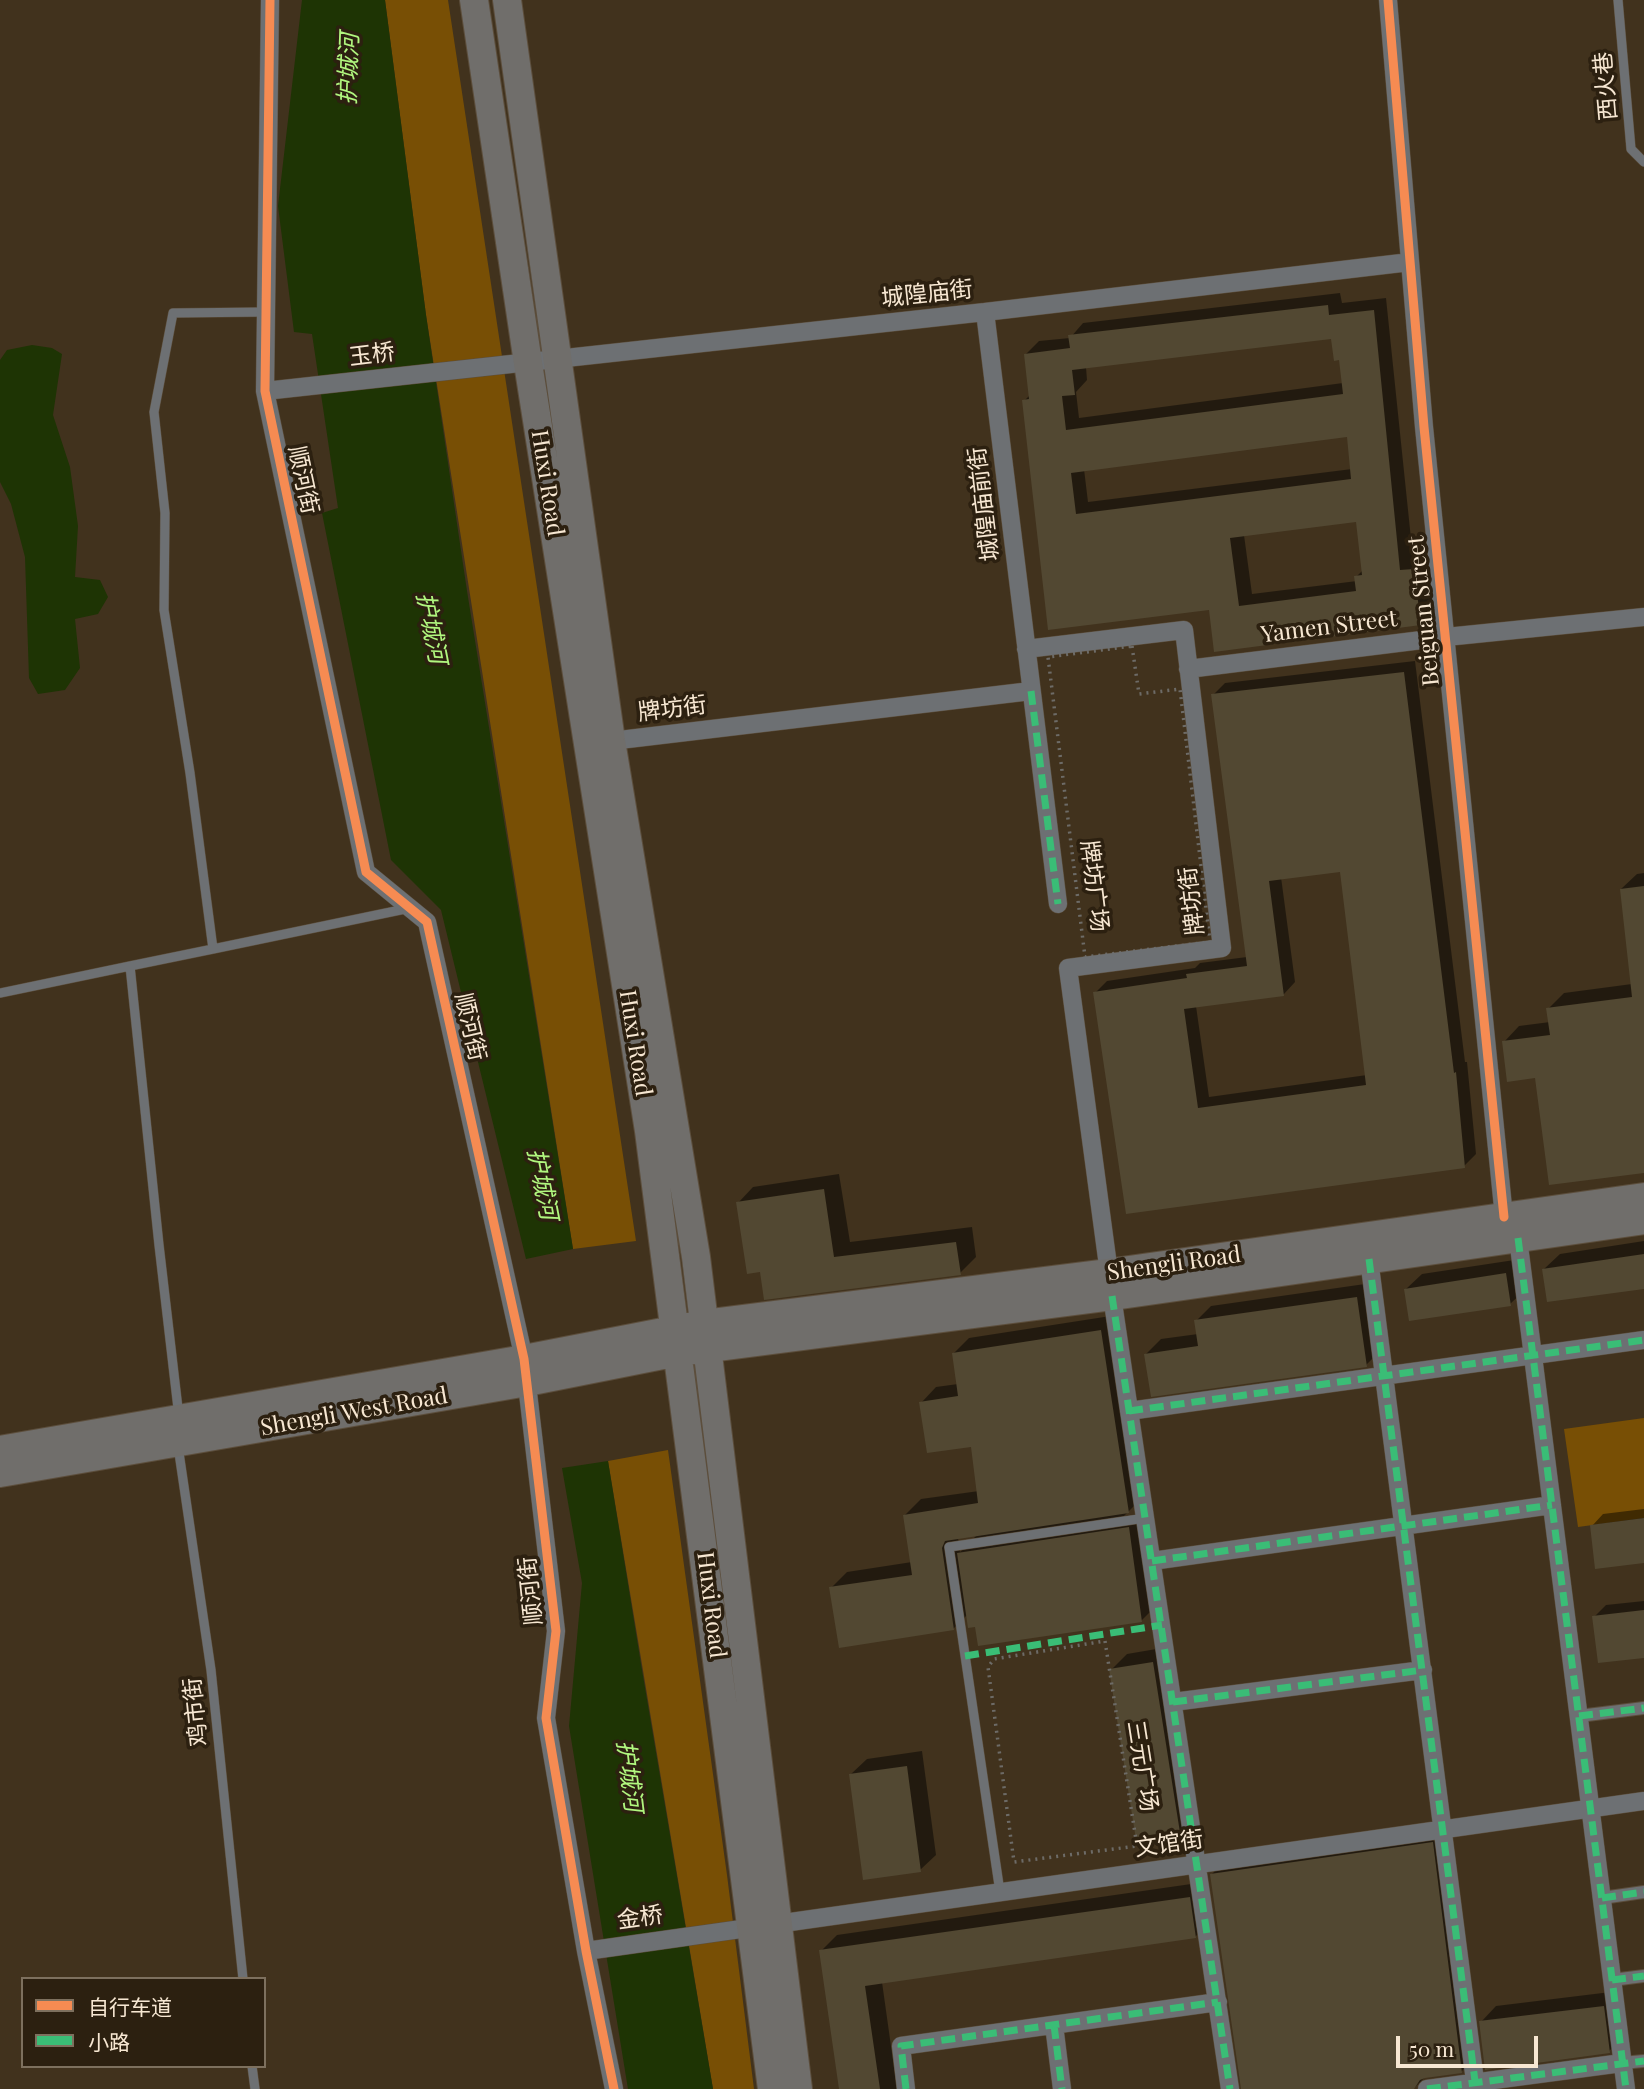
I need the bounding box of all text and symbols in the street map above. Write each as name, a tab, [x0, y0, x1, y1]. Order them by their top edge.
water label: 护城河	[333, 33, 365, 105]
street label: 西火巷	[1589, 50, 1623, 122]
street label: 城隍庙街	[880, 275, 974, 313]
street label: 玉桥	[347, 338, 397, 372]
street label: Huxi Road	[525, 428, 569, 538]
street label: 顺河街	[282, 443, 324, 517]
street label: 城隍庙前街	[963, 445, 1005, 563]
street label: Beiguan Street	[1402, 535, 1446, 687]
water label: 护城河	[410, 590, 452, 666]
street label: Yamen Street	[1259, 605, 1399, 649]
street label: 牌坊街	[636, 691, 708, 727]
street label: 牌坊广场	[1075, 839, 1113, 933]
street label: 牌坊街	[1174, 865, 1210, 937]
street label: Huxi Road	[613, 988, 657, 1098]
street label: 顺河街	[449, 990, 491, 1064]
water label: 护城河	[521, 1146, 563, 1222]
street label: Shengli Road	[1105, 1241, 1243, 1287]
street label: Shengli West Road	[258, 1382, 450, 1442]
street label: Huxi Road	[691, 1550, 731, 1660]
street label: 顺河街	[514, 1555, 548, 1627]
street label: 鸡市街	[179, 1676, 213, 1748]
street label: 三元广场	[1121, 1718, 1163, 1814]
water label: 护城河	[610, 1739, 648, 1813]
street label: 文馆街	[1133, 1826, 1205, 1862]
street label: 金桥	[615, 1901, 665, 1935]
legend	[21, 1977, 266, 2068]
text: 自行车道	[88, 1992, 172, 2020]
scale bar	[1399, 2022, 1541, 2066]
text: 小路	[88, 2027, 130, 2055]
text: 50 m	[1409, 2034, 1454, 2062]

